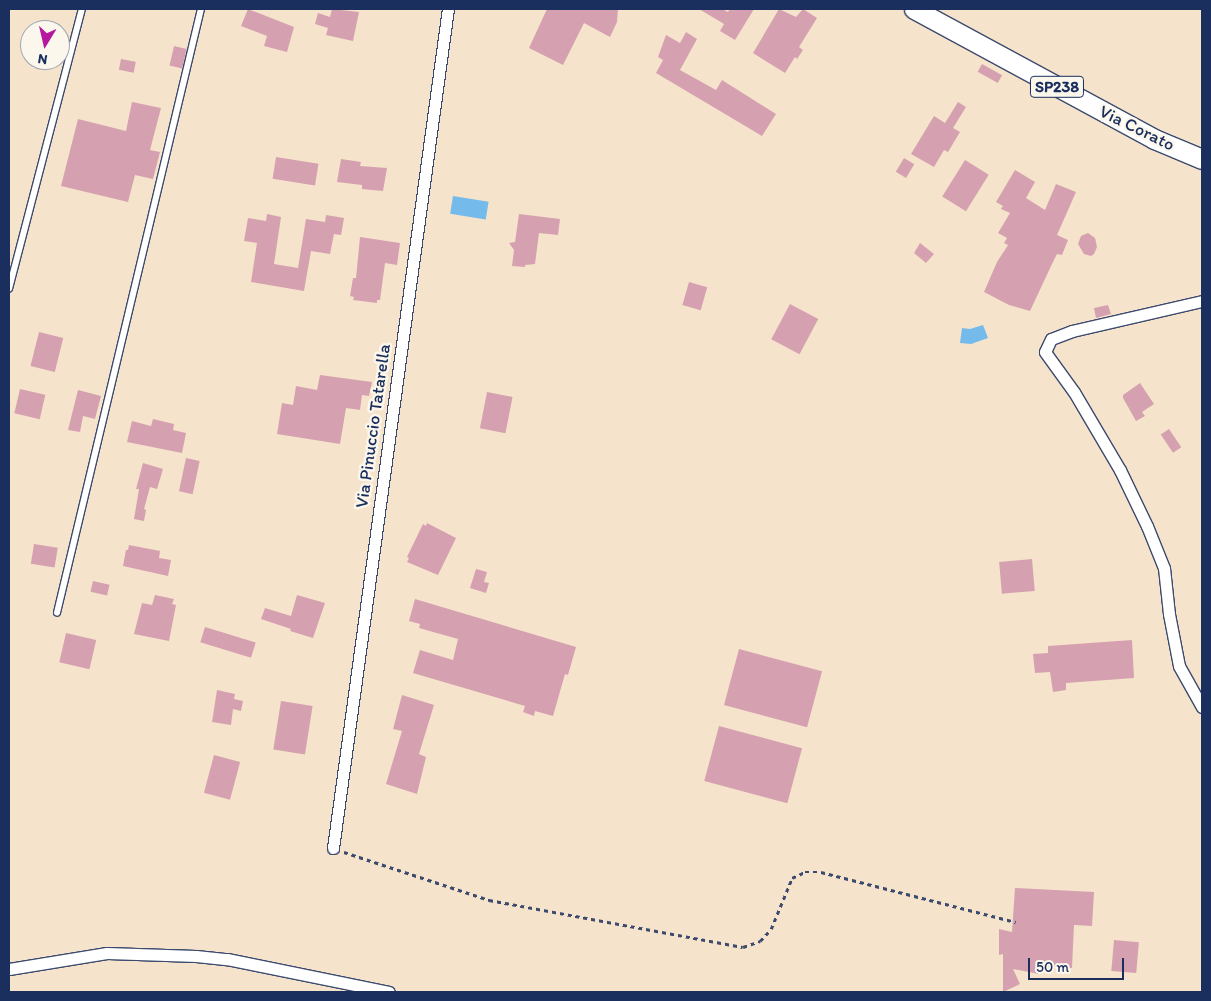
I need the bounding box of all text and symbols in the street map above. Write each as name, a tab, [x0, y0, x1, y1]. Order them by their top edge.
north arrow	[20, 20, 70, 70]
text: N	[37, 50, 49, 68]
road number: SP238	[1030, 74, 1084, 100]
street label: Via Corato	[1096, 101, 1178, 155]
street label: Via Pinuccio Tatarella	[351, 342, 395, 510]
scale bar	[1031, 948, 1127, 980]
text: 50 m	[1036, 958, 1069, 976]

